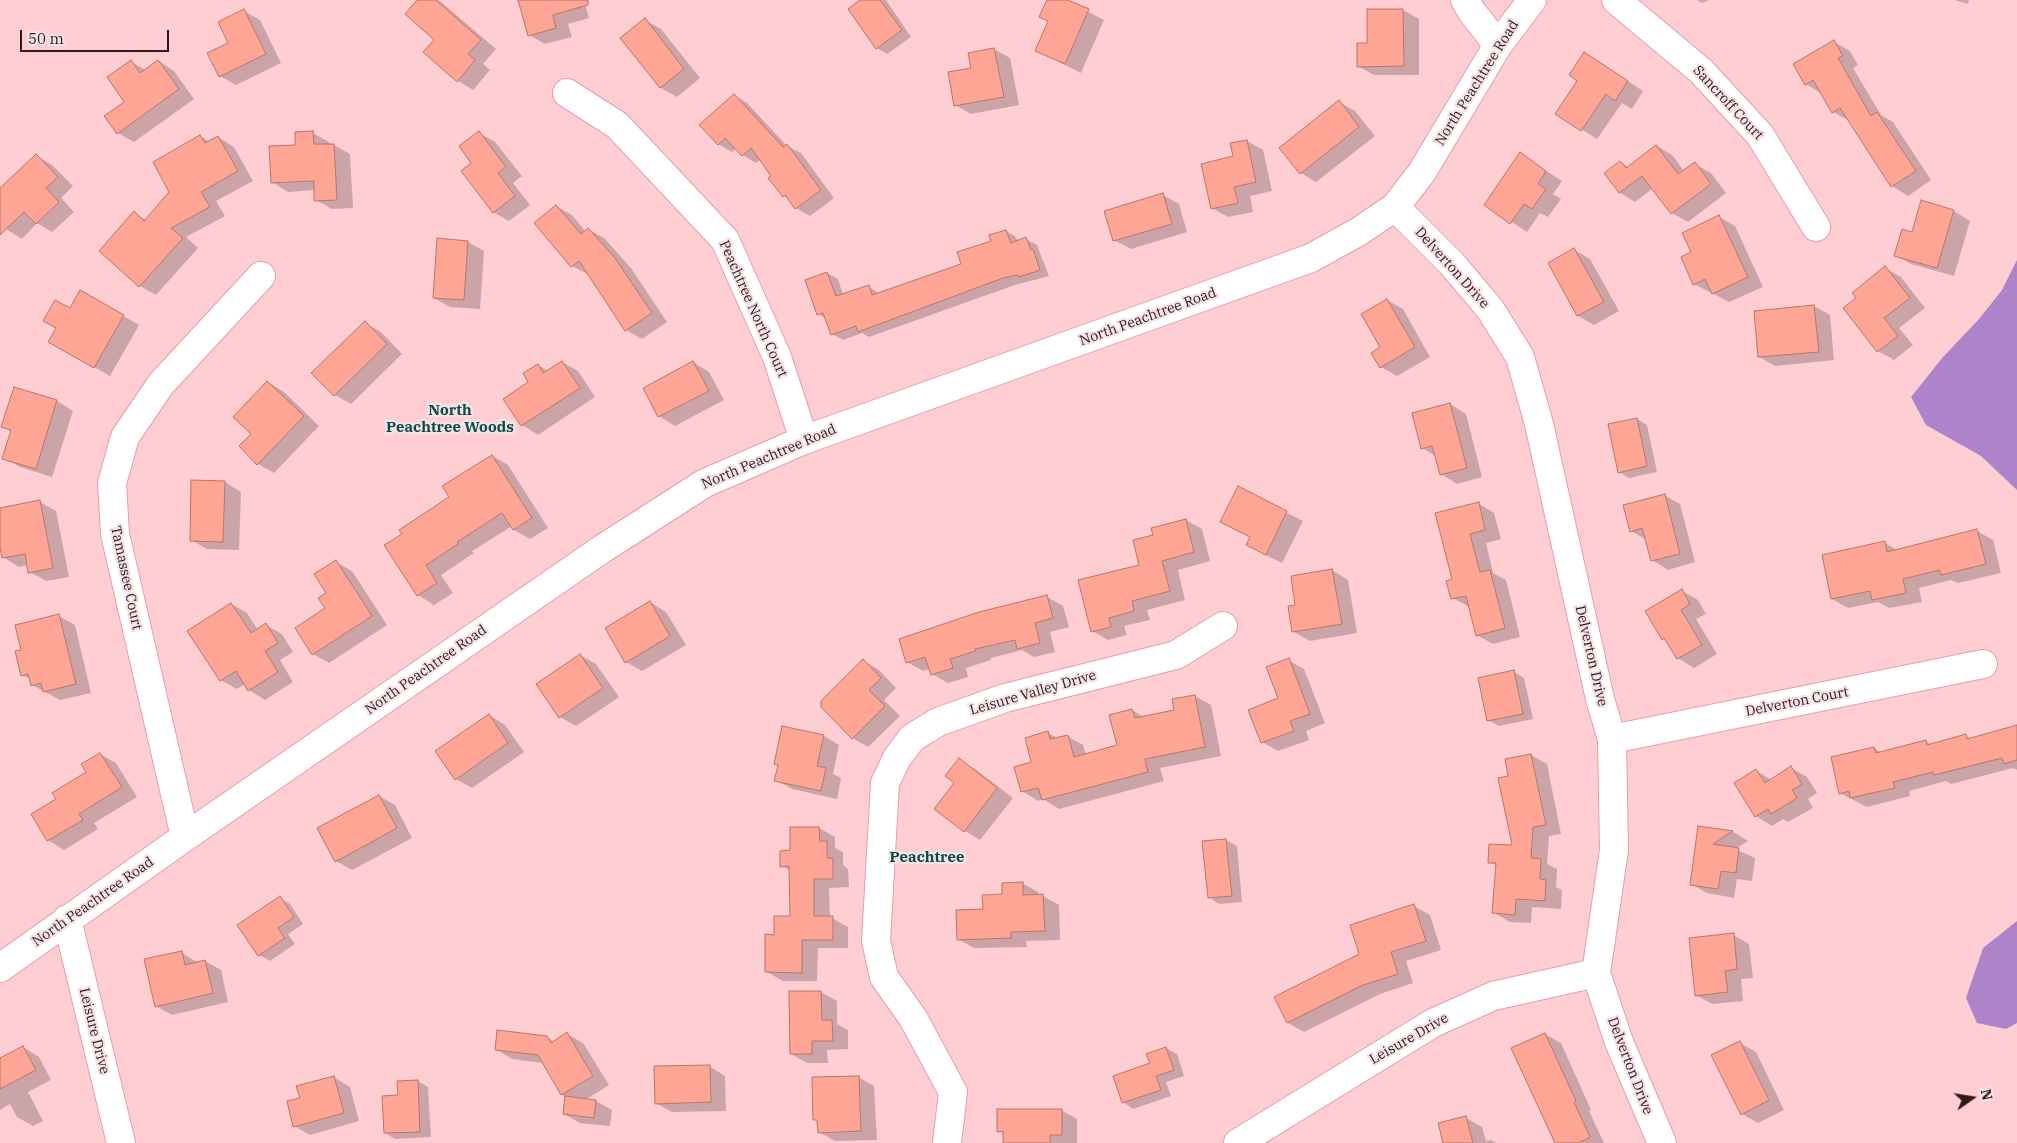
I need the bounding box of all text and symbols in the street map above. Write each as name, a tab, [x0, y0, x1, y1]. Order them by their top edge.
street label: North Peachtree Road	[1432, 17, 1522, 149]
scale bar	[22, 20, 171, 52]
text: 50 m	[28, 29, 64, 48]
street label: Sancroff Court	[1689, 62, 1767, 144]
street label: Delverton Drive	[1411, 224, 1493, 312]
street label: Peachtree North Court	[715, 238, 791, 380]
street label: North Peachtree Road	[1077, 284, 1219, 350]
district label: North Peachtree Woods	[386, 402, 514, 437]
street label: North Peachtree Road	[699, 421, 839, 493]
street label: Tamassee Court	[107, 524, 145, 632]
street label: Delverton Drive	[1571, 604, 1611, 708]
street label: North Peachtree Road	[362, 622, 490, 718]
street label: Leisure Valley Drive	[968, 667, 1098, 719]
street label: Delverton Court	[1744, 684, 1850, 720]
district label: Peachtree	[890, 849, 964, 867]
street label: North Peachtree Road	[29, 854, 157, 950]
street label: Leisure Drive	[75, 986, 113, 1076]
street label: Leisure Drive	[1367, 1010, 1451, 1068]
street label: Delverton Drive	[1604, 1015, 1656, 1117]
north arrow	[1947, 1073, 1997, 1123]
text: N	[1977, 1087, 1997, 1102]

